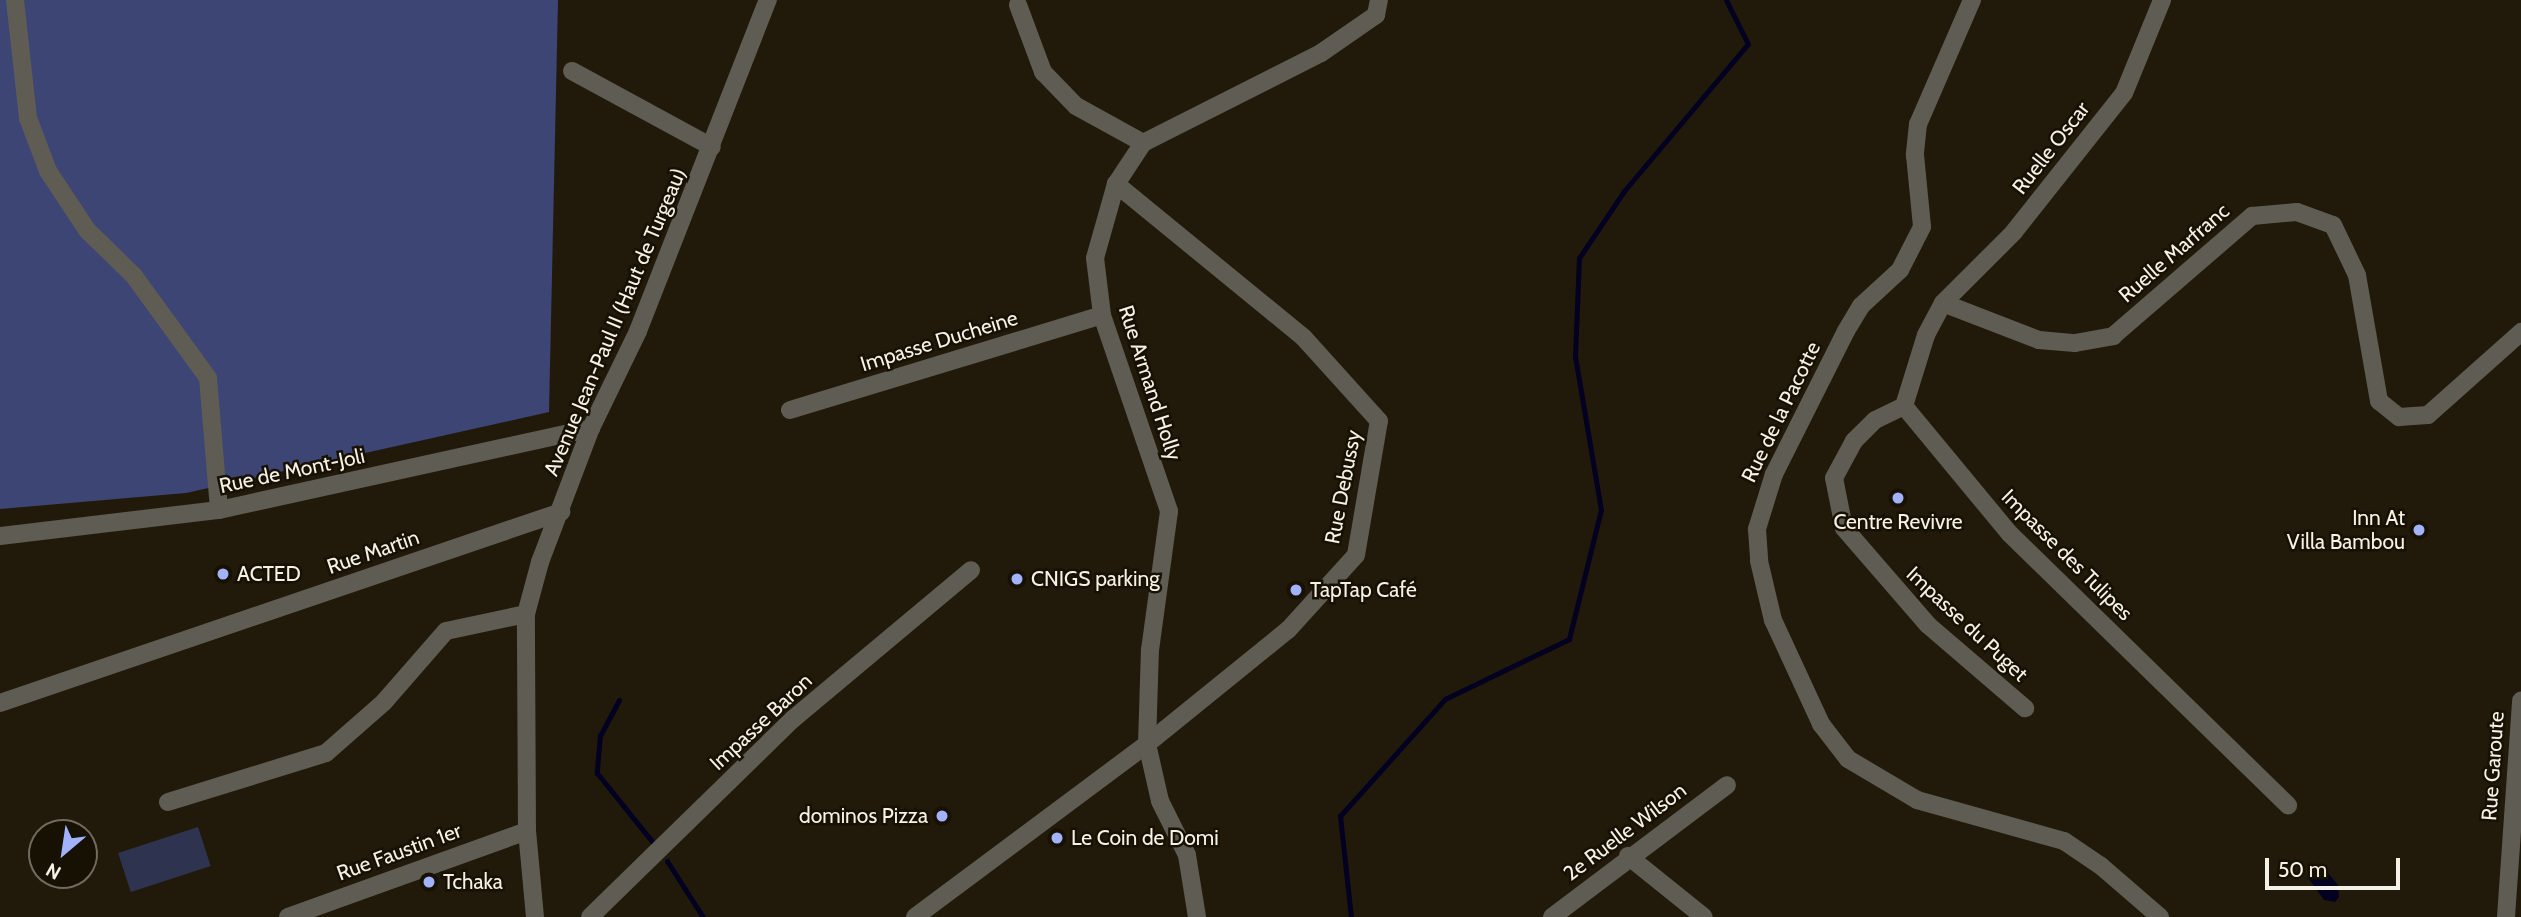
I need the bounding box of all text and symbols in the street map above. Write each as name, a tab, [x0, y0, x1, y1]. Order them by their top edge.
street label: Ruelle Oscar	[2007, 97, 2095, 199]
street label: Avenue Jean-Paul II (Haut de Turgeau)	[539, 164, 691, 480]
street label: Ruelle Marfranc	[2114, 198, 2234, 308]
street label: Rue Armand Holly	[1113, 302, 1187, 464]
street label: Impasse Ducheine	[857, 305, 1021, 377]
street label: Rue de la Pacotte	[1736, 338, 1826, 486]
street label: Rue Debussy	[1320, 428, 1366, 546]
street label: Rue de Mont-Joli	[217, 443, 367, 499]
street label: Impasse des Tulipes	[1996, 484, 2138, 626]
marker: Centre Revivre	[1890, 490, 1906, 506]
place label: Inn At Villa Bambou	[2287, 505, 2405, 555]
place label: Centre Revivre	[1833, 509, 1963, 535]
marker: Inn At Villa Bambou	[2411, 522, 2427, 538]
street label: Rue Martin	[324, 524, 422, 580]
place label: ACTED	[237, 561, 301, 587]
street label: Impasse du Puget	[1901, 561, 2033, 687]
marker: ACTED	[215, 566, 231, 582]
place label: CNIGS parking	[1031, 566, 1160, 592]
marker: CNIGS parking	[1009, 571, 1025, 587]
place label: TapTap Café	[1310, 577, 1417, 603]
marker: TapTap Café	[1288, 582, 1304, 598]
street label: Impasse Baron	[705, 668, 817, 776]
street label: Rue Garoute	[2477, 710, 2509, 822]
street label: 2e Ruelle Wilson	[1559, 778, 1691, 886]
place label: dominos Pizza	[799, 803, 928, 829]
marker: dominos Pizza	[934, 808, 950, 824]
street label: Rue Faustin 1er	[333, 818, 465, 886]
north arrow	[28, 819, 98, 889]
place label: Le Coin de Domi	[1071, 825, 1219, 851]
marker: Le Coin de Domi	[1049, 830, 1065, 846]
scale bar	[2269, 844, 2404, 888]
text: 50 m	[2278, 857, 2327, 882]
text: N	[42, 858, 65, 884]
place label: Tchaka	[443, 869, 503, 895]
marker: Tchaka	[421, 874, 437, 890]

